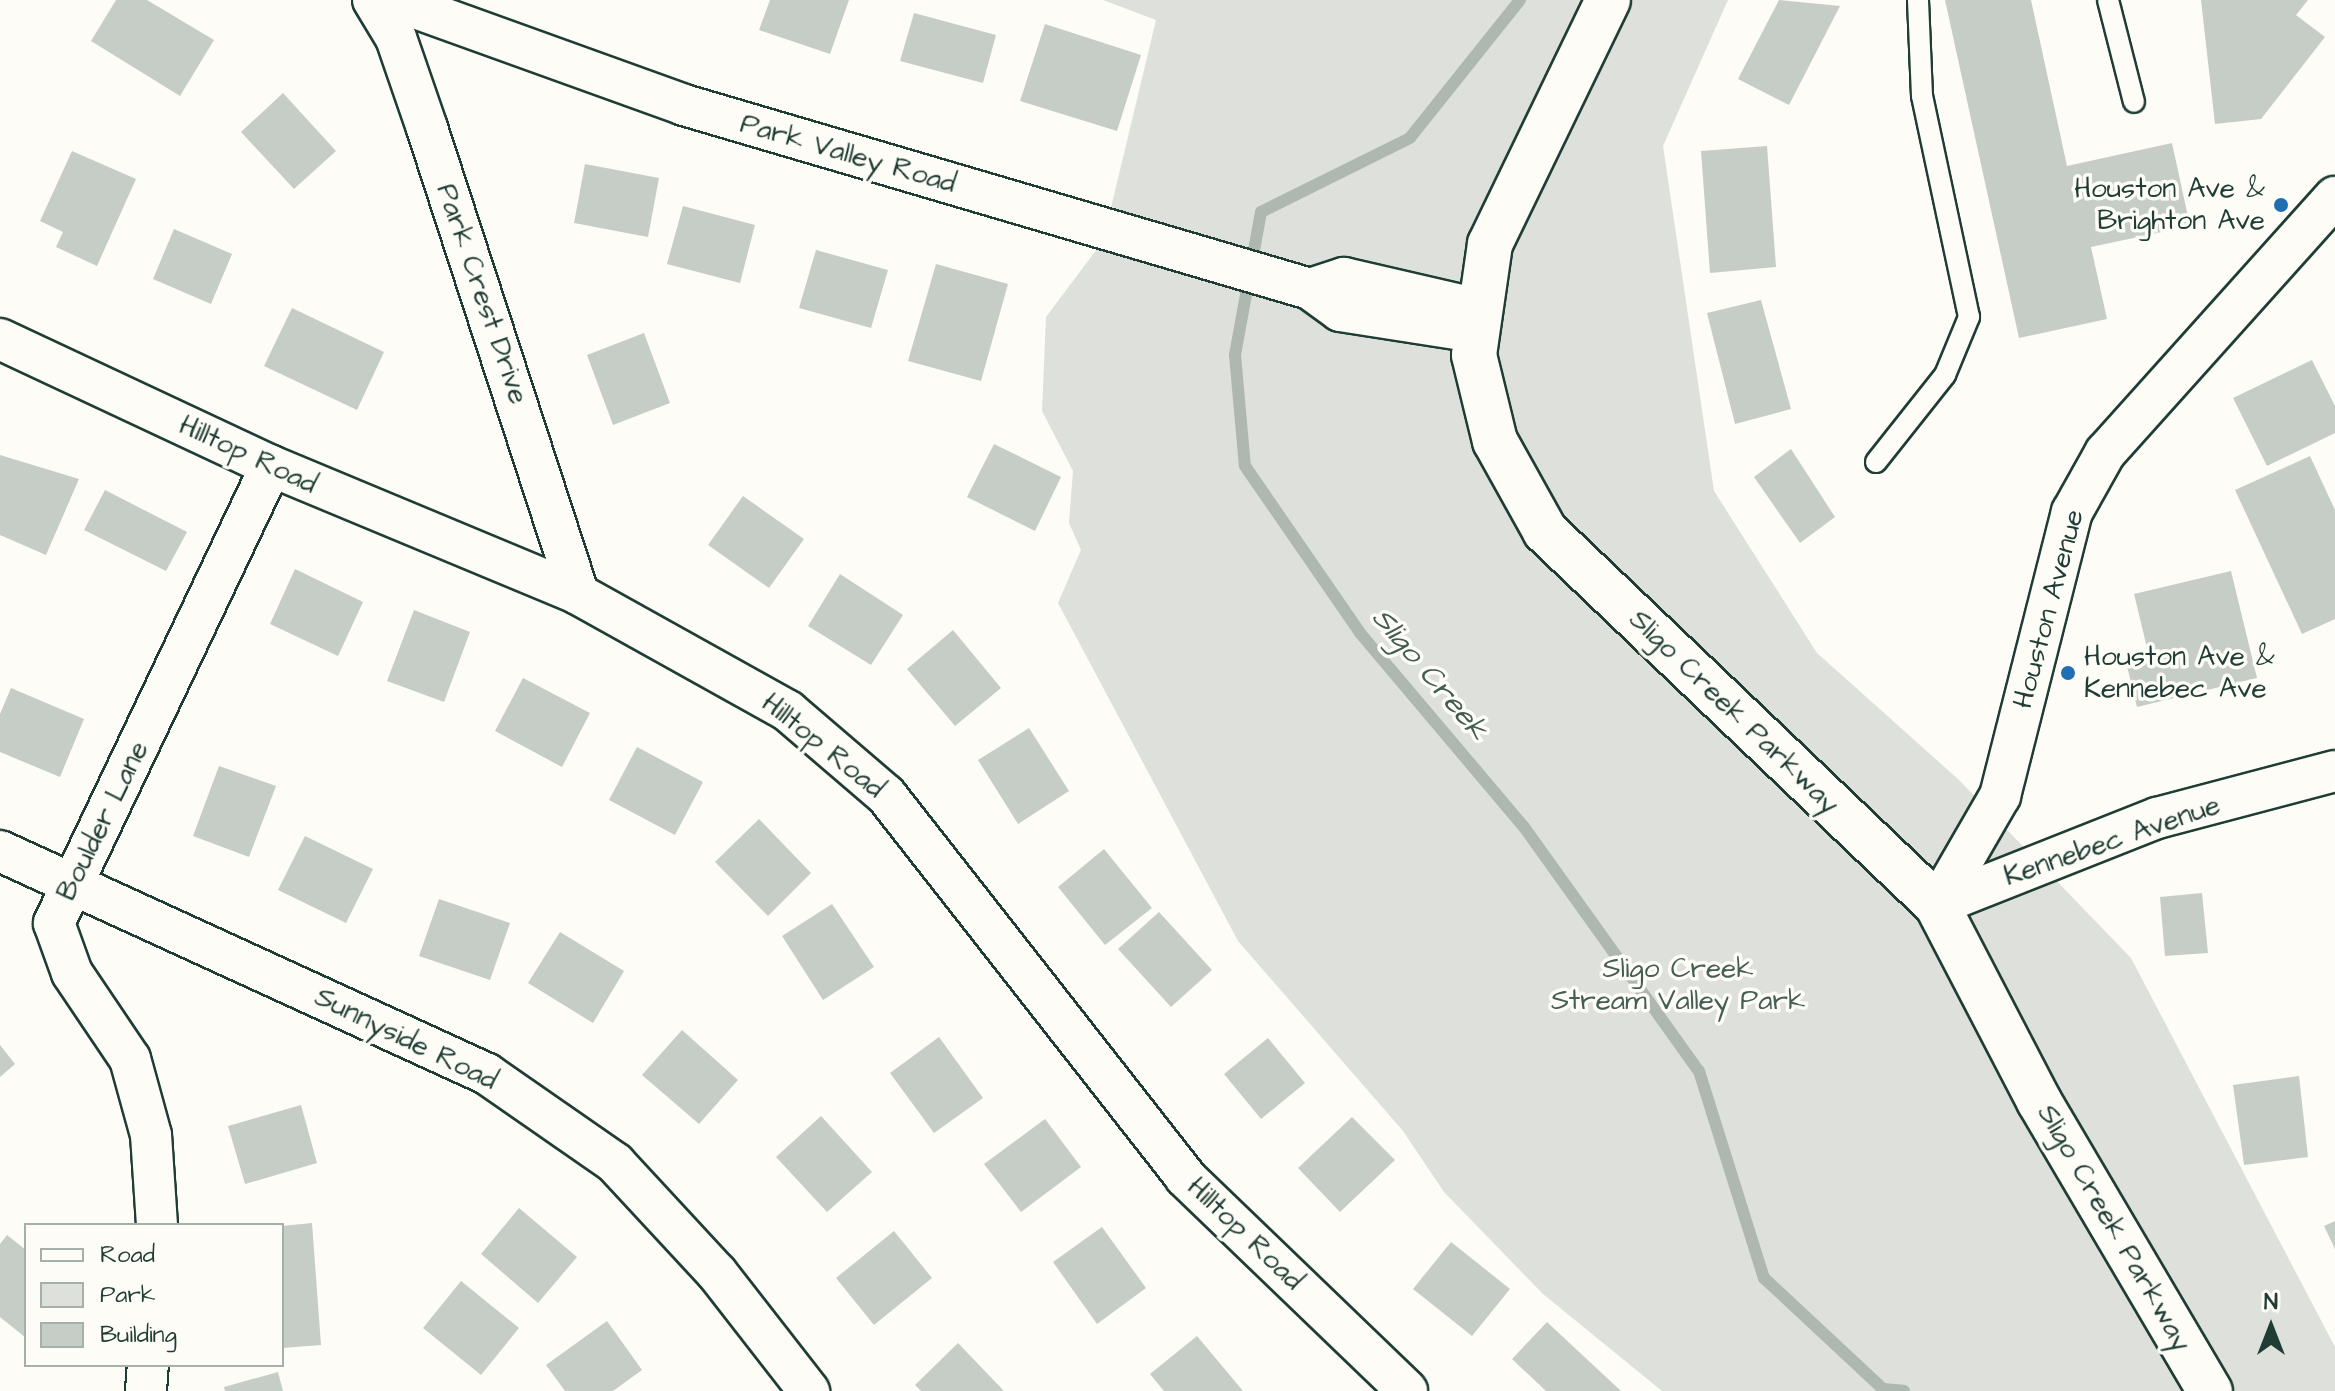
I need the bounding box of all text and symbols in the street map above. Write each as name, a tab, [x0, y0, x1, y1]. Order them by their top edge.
street label: Park Valley Road	[736, 107, 960, 201]
place label: Houston Ave & Brighton Ave	[2074, 172, 2265, 238]
street label: Park Crest Drive	[429, 180, 535, 408]
marker: Houston Ave & Brighton Ave	[2272, 196, 2290, 214]
street label: Hilltop Road	[174, 408, 322, 502]
street label: Houston Avenue	[2006, 506, 2092, 712]
water label: Sligo Creek	[1364, 601, 1496, 747]
street label: Sligo Creek Parkway	[1622, 603, 1846, 821]
place label: Houston Ave & Kennebec Ave	[2084, 640, 2275, 706]
marker: Houston Ave & Kennebec Ave	[2059, 664, 2077, 682]
street label: Hilltop Road	[755, 686, 891, 806]
street label: Boulder Lane	[50, 736, 156, 906]
street label: Kennebec Avenue	[2000, 788, 2224, 894]
park label: Sligo Creek Stream Valley Park	[1551, 952, 1805, 1018]
street label: Sunnyside Road	[309, 980, 503, 1098]
street label: Sligo Creek Parkway	[2030, 1099, 2198, 1357]
street label: Hilltop Road	[1180, 1170, 1310, 1298]
legend	[24, 1223, 284, 1367]
text: Road	[100, 1238, 155, 1272]
text: Park	[100, 1278, 156, 1312]
north arrow	[2231, 1287, 2311, 1367]
text: N	[2264, 1287, 2278, 1318]
text: Building	[100, 1318, 177, 1352]

